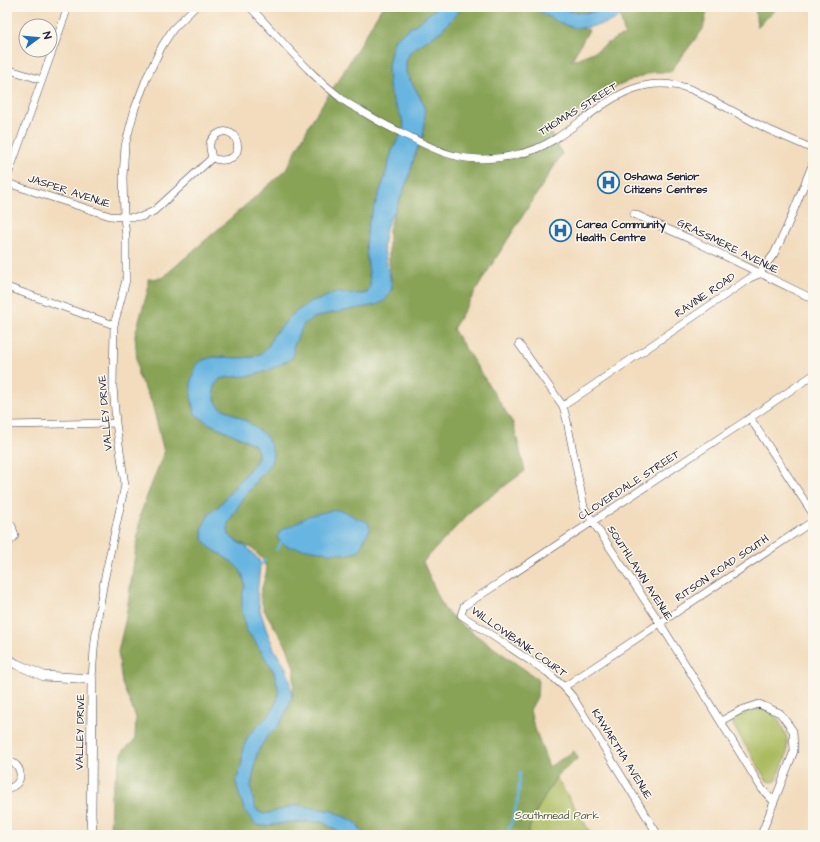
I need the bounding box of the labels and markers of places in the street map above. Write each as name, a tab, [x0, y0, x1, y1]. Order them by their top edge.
hospital icon: Oshawa Senior Citizens Centres	[596, 169, 622, 195]
place label: Oshawa Senior Citizens Centres	[624, 169, 708, 197]
hospital icon: Carea Community Health Centre	[547, 217, 573, 243]
place label: Carea Community Health Centre	[575, 217, 667, 245]

